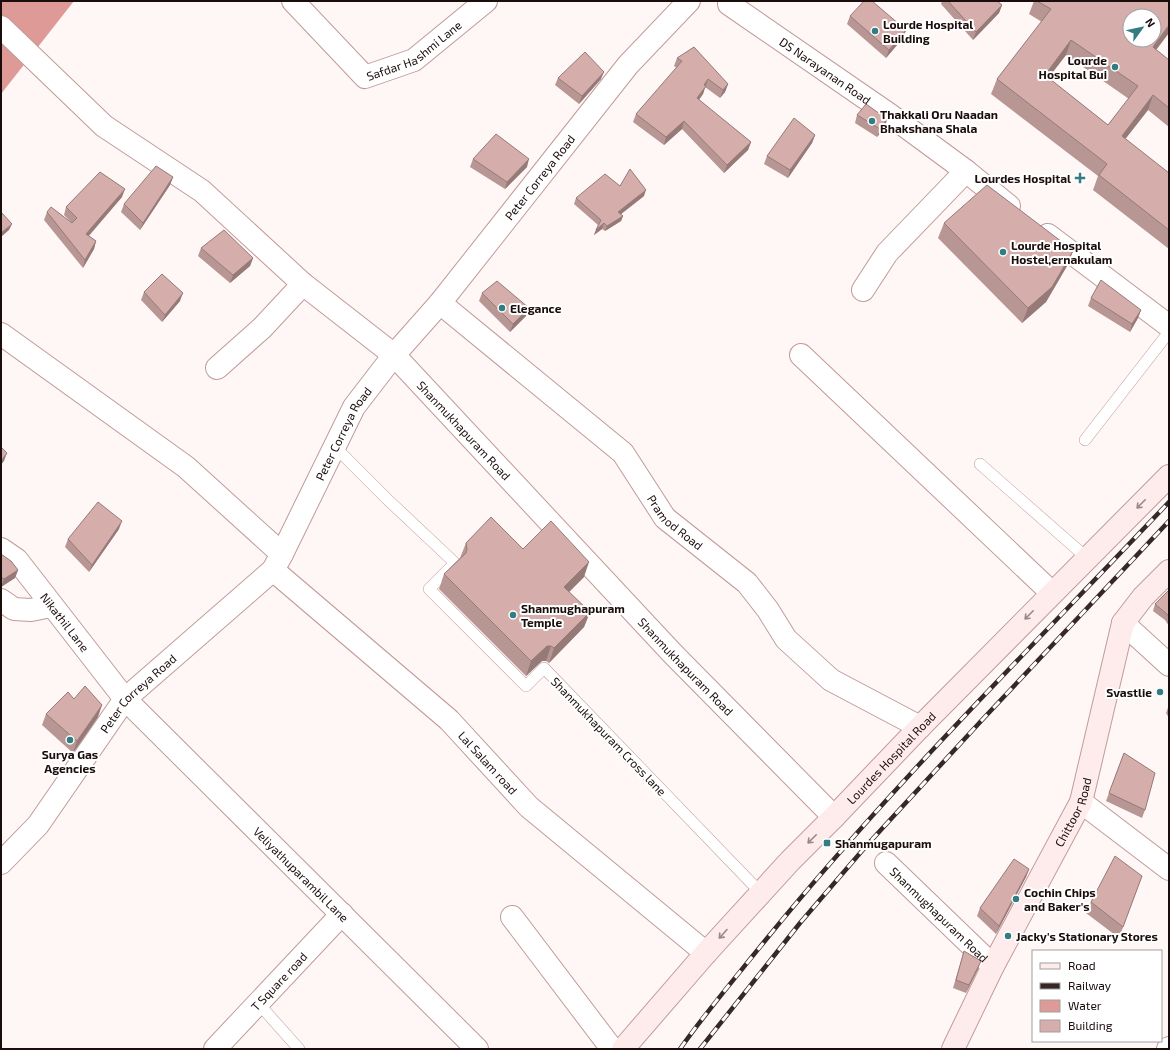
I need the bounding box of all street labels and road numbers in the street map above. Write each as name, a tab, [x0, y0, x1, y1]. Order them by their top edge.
street label: Safdar Hashmi Lane	[365, 17, 464, 83]
street label: DS Narayanan Road	[777, 34, 874, 107]
street label: Peter Correya Road	[502, 132, 577, 222]
street label: Shanmukhapuram Road	[415, 378, 514, 483]
street label: Peter Correya Road	[312, 384, 374, 483]
street label: Pramod Road	[645, 492, 706, 552]
street label: Nikathil Lane	[38, 590, 92, 654]
street label: Shanmukhapuram Road	[636, 615, 736, 718]
street label: Peter Correya Road	[97, 651, 179, 735]
street label: Shanmukhapuram Cross lane	[549, 674, 669, 798]
street label: Lourdes Hospital Road	[844, 709, 938, 807]
street label: Lal Salam road	[456, 728, 520, 797]
street label: Chittoor Road	[1051, 776, 1094, 849]
street label: Veliyathuparambil Lane	[251, 824, 352, 925]
street label: Shanmughapuram Road	[887, 864, 991, 965]
street label: T Square road	[248, 949, 310, 1013]

